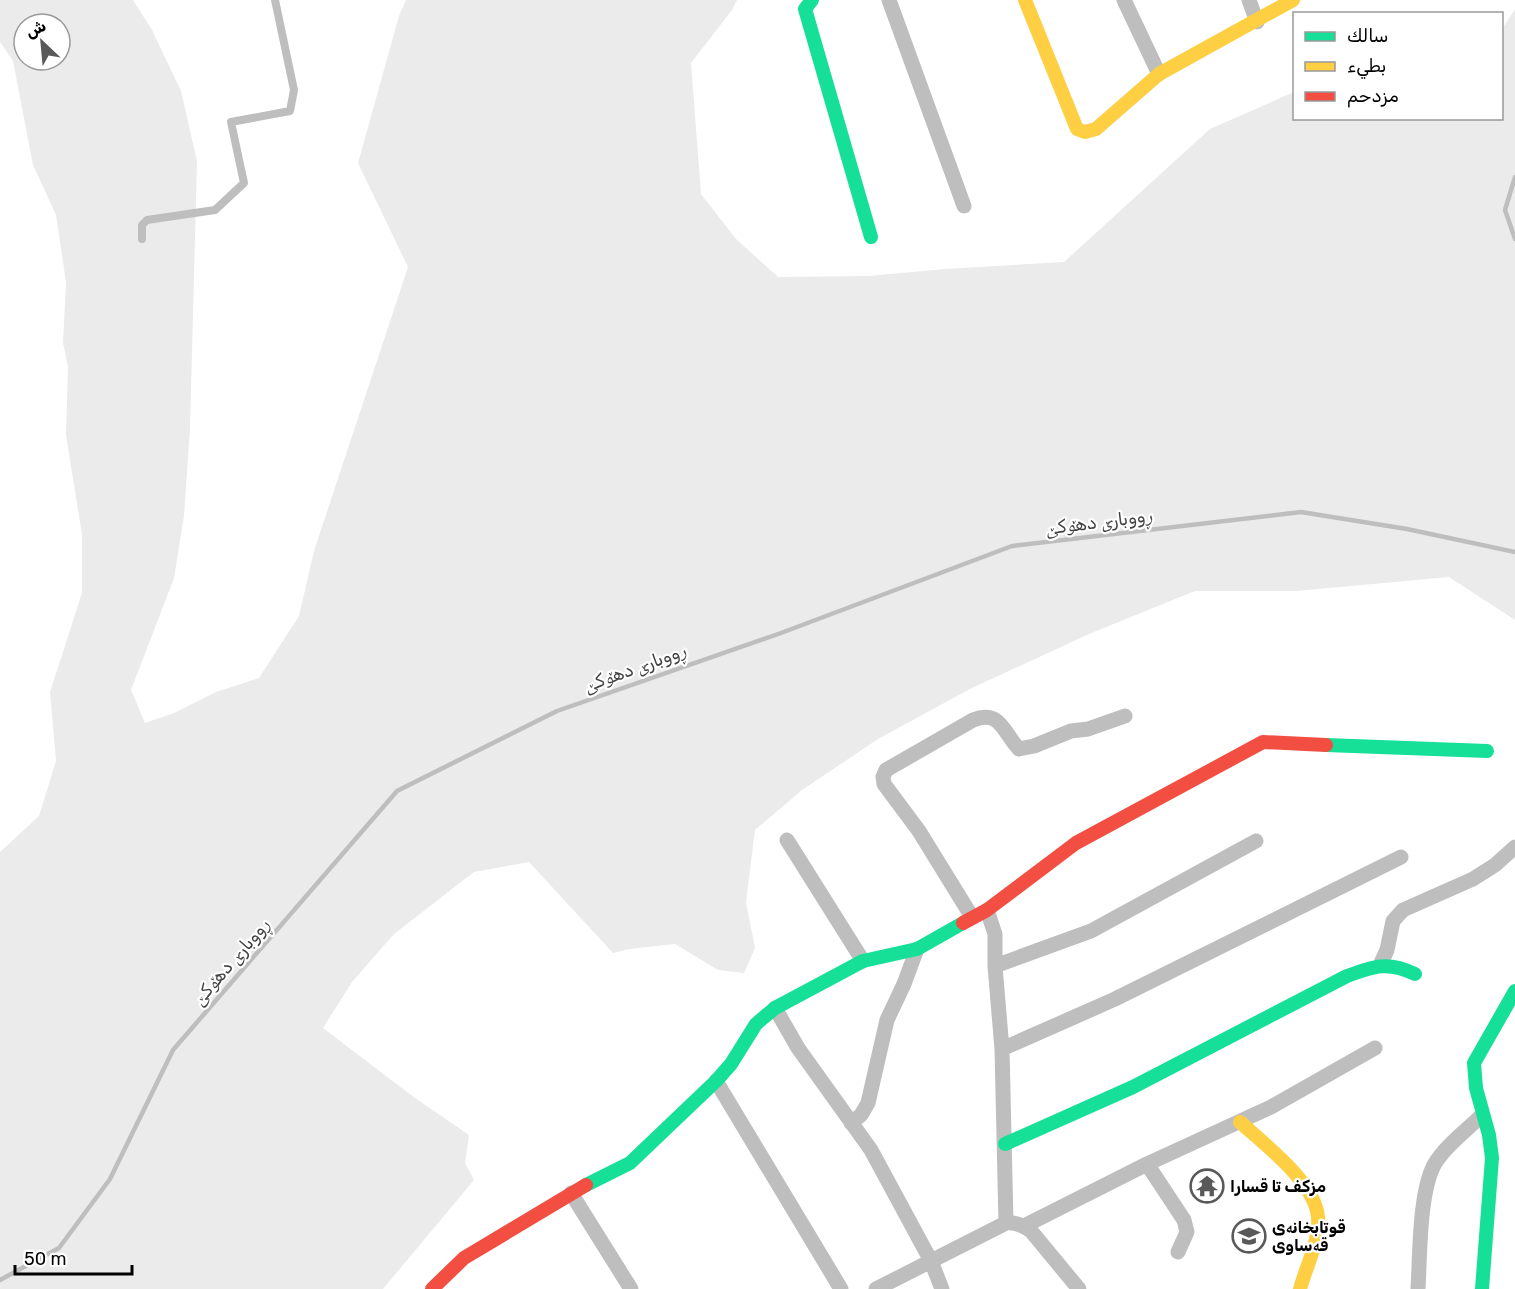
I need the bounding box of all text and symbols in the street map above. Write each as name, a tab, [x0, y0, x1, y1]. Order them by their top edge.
north arrow	[12, 12, 72, 72]
legend	[1293, 12, 1503, 120]
text: ش	[22, 16, 49, 42]
text: سالك	[1347, 25, 1388, 47]
text: بطيء	[1347, 55, 1386, 79]
text: مزدحم	[1347, 85, 1399, 108]
water label: ڕووبارێ دهۆكێ	[1044, 505, 1154, 542]
water label: ڕووبارێ دهۆكێ	[581, 639, 690, 699]
water label: ڕووبارێ دهۆكێ	[188, 914, 277, 1012]
temple icon: مزكف تا قسارا	[1189, 1168, 1225, 1204]
place label: مزكف تا قسارا	[1230, 1177, 1326, 1196]
school or university icon: قوتابخانەی قەساوی	[1231, 1218, 1267, 1254]
place label: قوتابخانەی قەساوی	[1272, 1218, 1346, 1255]
scale bar	[15, 1238, 132, 1276]
text: 50 m	[24, 1248, 67, 1270]

